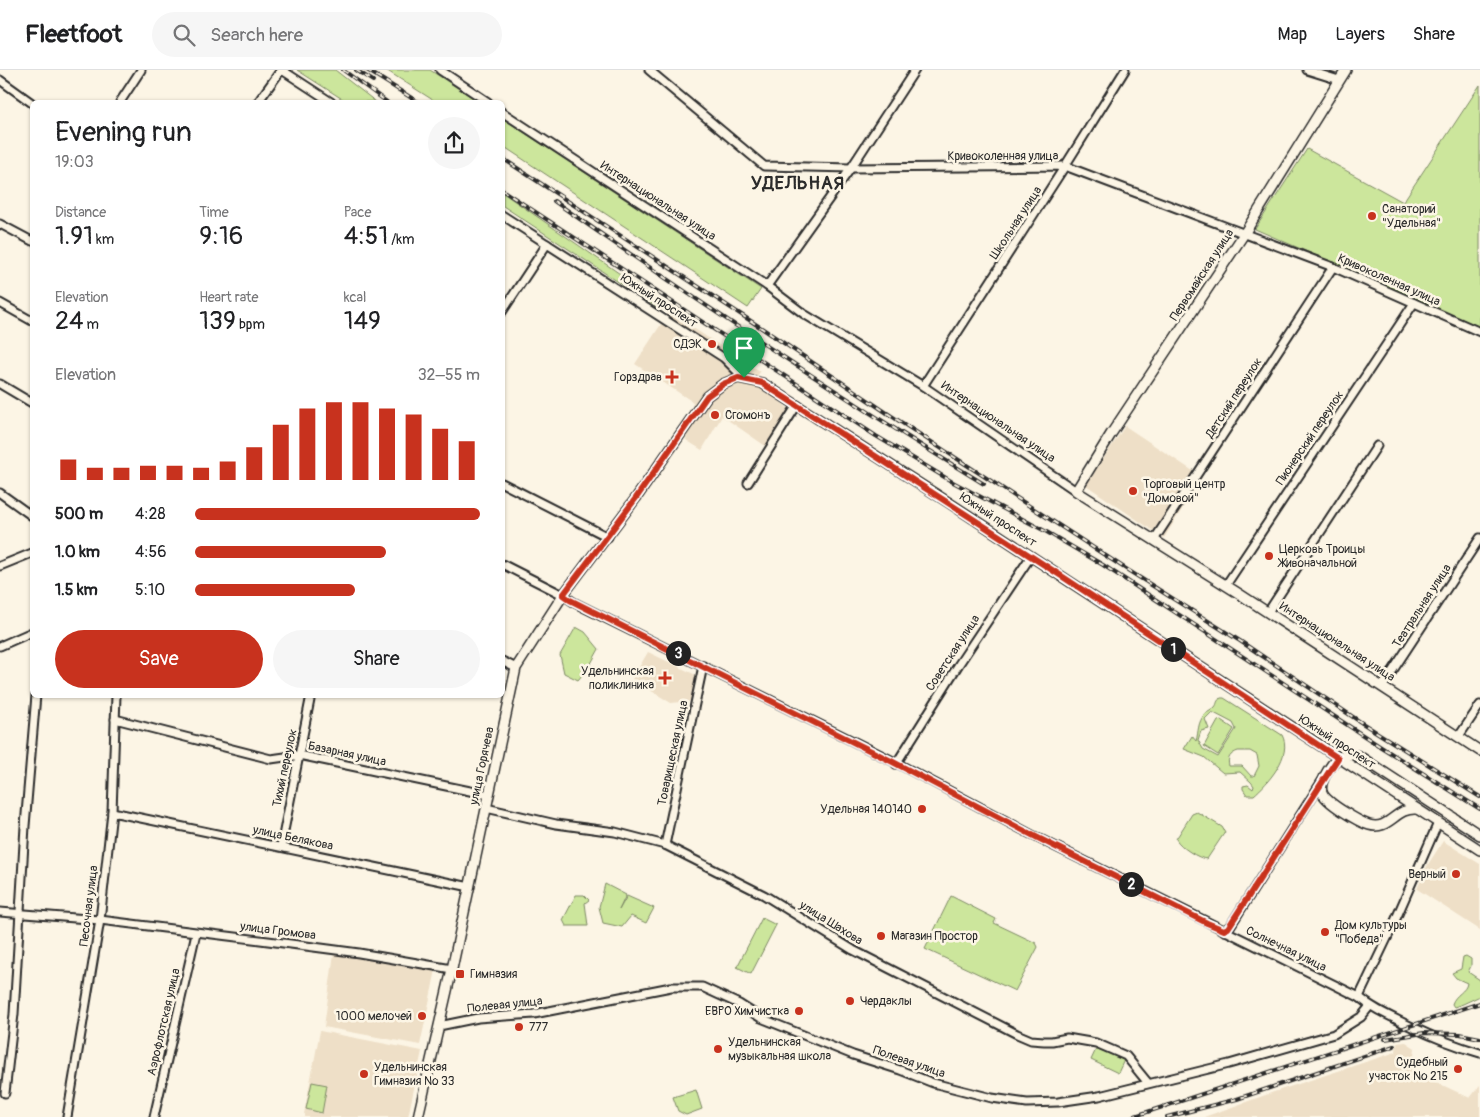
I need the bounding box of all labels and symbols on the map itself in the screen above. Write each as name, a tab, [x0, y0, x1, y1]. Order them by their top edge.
street label: Кривоколенная улица	[948, 149, 1059, 164]
street label: Интернациональная улица	[597, 158, 719, 244]
district label: УДЕЛЬНАЯ	[751, 172, 845, 195]
street label: Школьная улица	[987, 183, 1045, 262]
place label: Санаторий "Удельная"	[1382, 202, 1441, 231]
marker: Санаторий "Удельная"	[1366, 210, 1378, 222]
street label: Первомайская улица	[1167, 226, 1237, 324]
street label: Кривоколенная улица	[1335, 251, 1443, 310]
street label: Южный проспект	[618, 271, 700, 331]
pin	[723, 327, 765, 378]
place label: СДЭК	[673, 337, 702, 352]
marker: СДЭК	[706, 338, 718, 350]
street label: Детский переулок	[1202, 355, 1266, 442]
place label: Горздрав	[614, 370, 662, 385]
marker: Горздрав	[666, 371, 678, 383]
street label: Интернациональная улица	[938, 378, 1058, 466]
street label: Пионерский переулок	[1273, 388, 1347, 488]
place label: Сгомонъ	[725, 408, 771, 423]
marker: Сгомонъ	[709, 409, 721, 421]
place label: Торговый центр "Домовой"	[1143, 477, 1226, 506]
marker: Торговый центр "Домовой"	[1127, 485, 1139, 497]
street label: Южный проспект	[957, 490, 1039, 550]
place label: Церковь Троицы Живоначальной	[1277, 542, 1365, 571]
marker: Церковь Троицы Живоначальной	[1263, 550, 1275, 562]
street label: Театральная улица	[1389, 561, 1455, 651]
street label: Интернациональная улица	[1276, 599, 1398, 685]
street label: Советская улица	[923, 612, 983, 694]
pin: 1	[1160, 636, 1186, 662]
pin: 3	[666, 640, 690, 666]
place label: Удельнинская поликлиника	[581, 664, 654, 693]
marker: Удельнинская поликлиника	[658, 671, 672, 685]
street label: Товарищеская улица	[655, 699, 692, 807]
street label: Южный проспект	[1296, 712, 1378, 772]
street label: улица Горячева	[466, 725, 498, 807]
street label: Тихий переулок	[269, 728, 301, 808]
street label: Базарная улица	[307, 738, 388, 770]
place label: Удельная 140140	[820, 802, 912, 817]
marker: Удельная 140140	[916, 803, 928, 815]
street label: улица Белякова	[251, 822, 335, 854]
street label: Песочная улица	[77, 864, 101, 947]
place label: Верный	[1408, 867, 1446, 882]
marker: Верный	[1450, 868, 1462, 880]
pin: 2	[1118, 872, 1144, 896]
street label: улица Шахова	[796, 897, 866, 949]
place label: Дом культуры "Победа"	[1334, 918, 1407, 947]
street label: улица Громова	[238, 919, 317, 943]
street label: Солнечная улица	[1243, 923, 1329, 975]
marker: Дом культуры "Победа"	[1319, 926, 1331, 938]
place label: Магазин Простор	[891, 929, 978, 944]
marker: Магазин Простор	[875, 930, 887, 942]
street label: Аэрофлотская улица	[144, 967, 184, 1077]
place label: Гимназия	[470, 967, 518, 982]
marker: Гимназия	[454, 968, 466, 980]
street label: Полевая улица	[467, 994, 544, 1016]
place label: Чердаклы	[860, 994, 912, 1009]
marker: Чердаклы	[844, 995, 856, 1007]
place label: ЕВРО Химчистка	[705, 1004, 789, 1019]
marker: ЕВРО Химчистка	[793, 1005, 805, 1017]
place label: 1000 мелочей	[336, 1009, 412, 1024]
marker: 1000 мелочей	[416, 1010, 428, 1022]
place label: 777	[529, 1020, 549, 1035]
marker: 777	[513, 1021, 525, 1033]
place label: Удельнинская музыкальная школа	[728, 1035, 831, 1064]
marker: Удельнинская музыкальная школа	[712, 1043, 724, 1055]
street label: Полевая улица	[871, 1043, 948, 1082]
place label: Судебный участок № 215	[1368, 1055, 1448, 1084]
place label: Удельнинская Гимназия № 33	[374, 1060, 455, 1089]
marker: Судебный участок № 215	[1452, 1063, 1464, 1075]
marker: Удельнинская Гимназия № 33	[358, 1068, 370, 1080]

